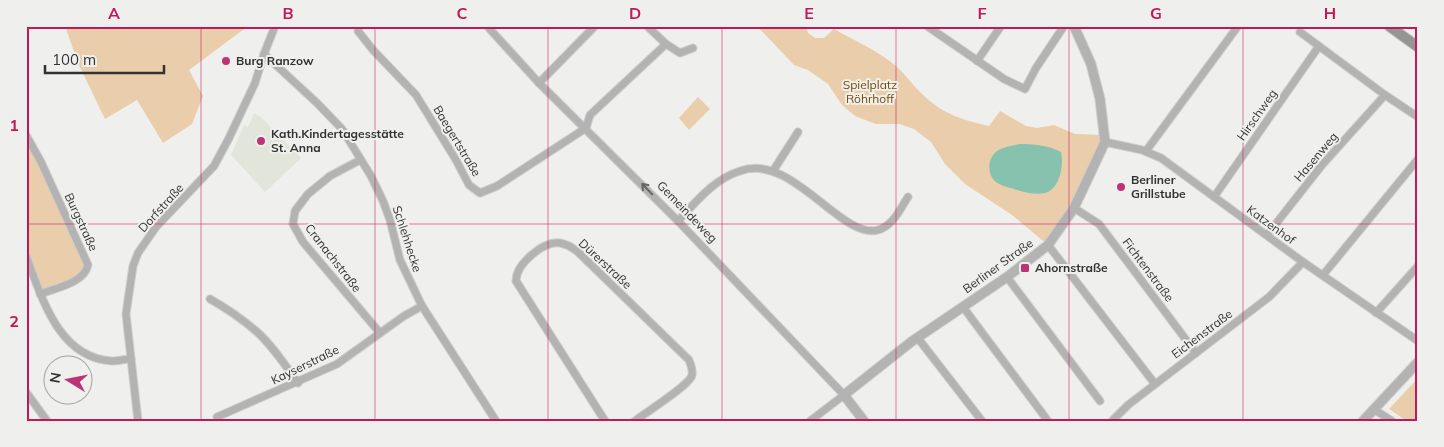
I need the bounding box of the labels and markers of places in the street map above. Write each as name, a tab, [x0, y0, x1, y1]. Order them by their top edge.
place label: Burg Ranzow	[236, 53, 314, 68]
marker: Burg Ranzow	[220, 55, 232, 67]
place label: Kath.Kindertagesstätte St. Anna	[271, 126, 404, 155]
marker: Kath.Kindertagesstätte St. Anna	[255, 135, 267, 147]
place label: Berliner Grillstube	[1131, 172, 1186, 201]
marker: Berliner Grillstube	[1115, 181, 1127, 193]
place label: Ahornstraße	[1035, 260, 1108, 275]
marker: Ahornstraße	[1019, 262, 1031, 274]

